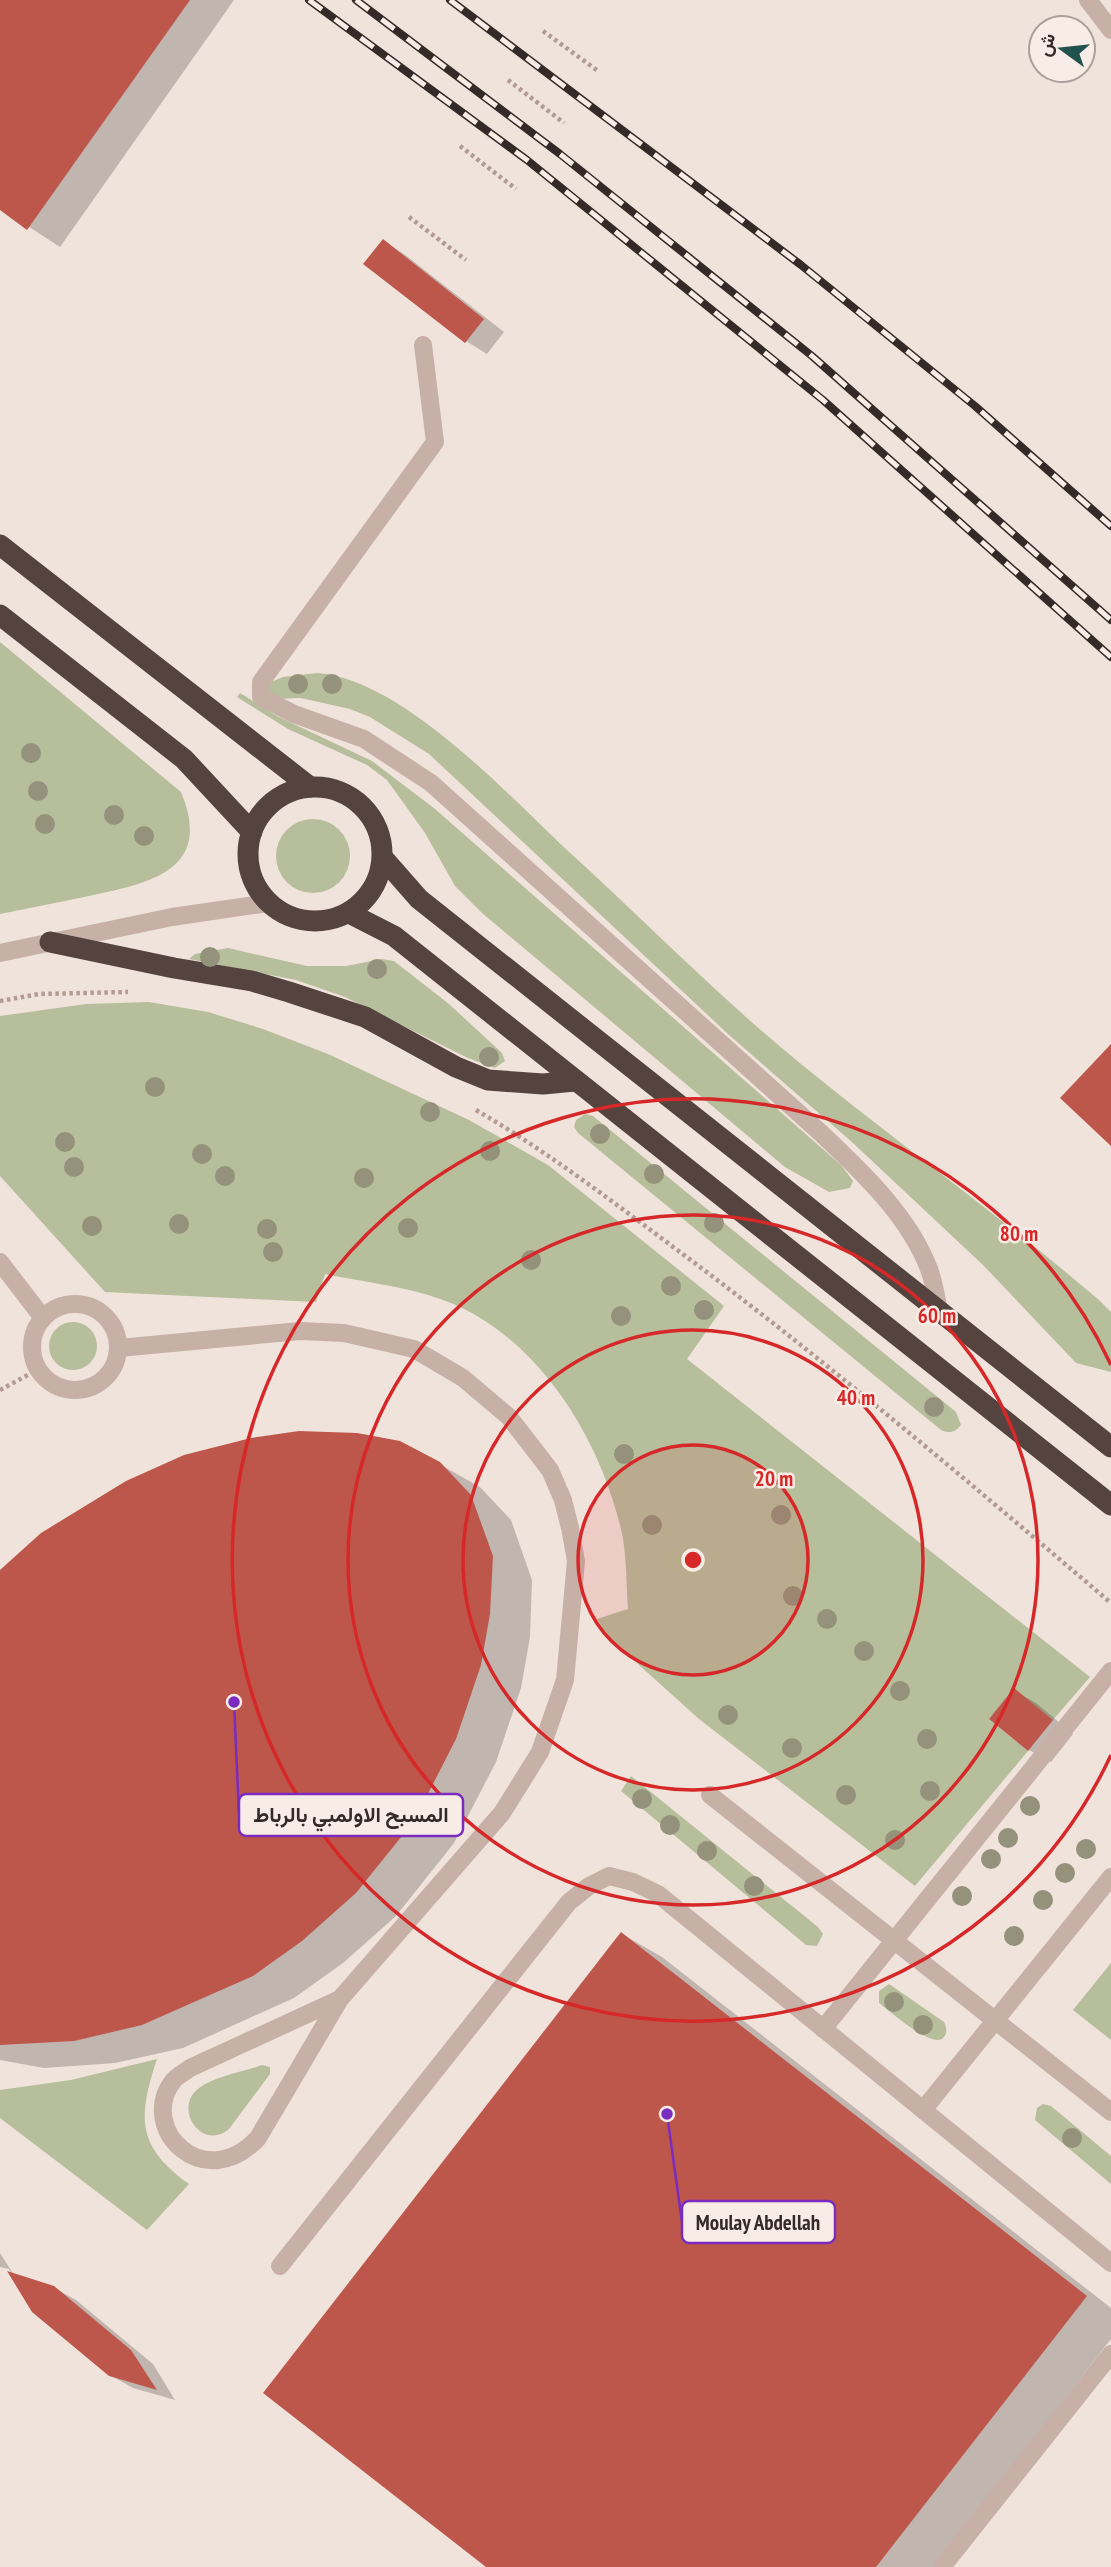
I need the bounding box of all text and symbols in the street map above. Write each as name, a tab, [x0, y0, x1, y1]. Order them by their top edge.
north arrow	[1027, 14, 1097, 84]
text: ش	[1031, 30, 1060, 59]
text: 80 m	[1000, 1220, 1038, 1247]
text: 60 m	[918, 1302, 956, 1329]
text: 40 m	[837, 1384, 875, 1411]
text: 20 m	[755, 1465, 793, 1492]
centre of rings	[681, 1548, 705, 1572]
callout: المسبح الاولمبي بالرباط	[239, 1794, 463, 1836]
text: المسبح الاولمبي بالرباط	[253, 1801, 449, 1832]
callout: Moulay Abdellah	[682, 2201, 835, 2243]
text: Moulay Abdellah	[696, 2209, 820, 2236]

